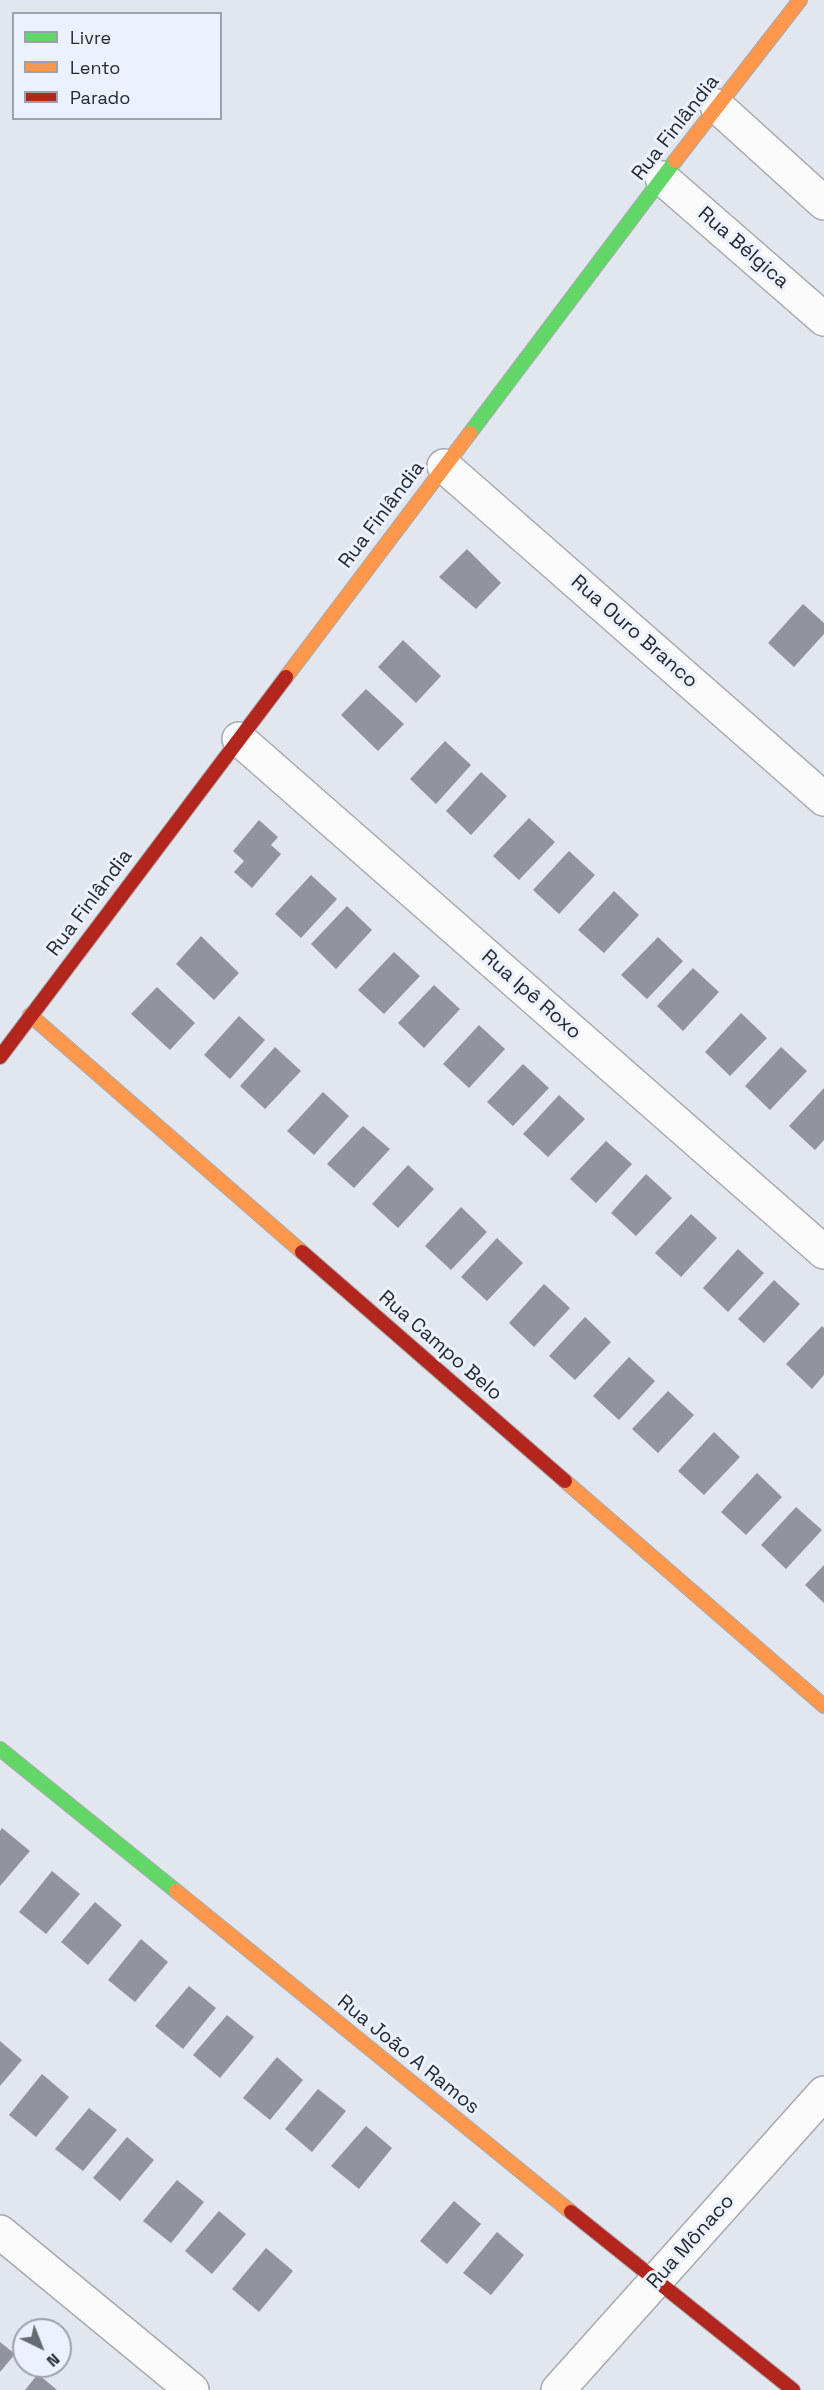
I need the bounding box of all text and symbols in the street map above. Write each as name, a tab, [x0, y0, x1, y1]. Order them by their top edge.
legend	[12, 12, 222, 120]
text: Livre	[70, 26, 111, 49]
text: Lento	[70, 56, 120, 79]
street label: Rua Finlândia	[627, 70, 725, 186]
text: Parado	[70, 86, 130, 109]
street label: Rua Bélgica	[693, 202, 793, 294]
street label: Rua Finlândia	[334, 457, 430, 573]
street label: Rua Ouro Branco	[566, 570, 702, 694]
street label: Rua Finlândia	[42, 845, 138, 961]
street label: Rua Ipê Roxo	[476, 945, 586, 1045]
street label: Rua Campo Belo	[373, 1286, 507, 1406]
street label: Rua João A Ramos	[332, 1990, 484, 2120]
street label: Rua Mônaco	[642, 2190, 740, 2294]
north arrow	[12, 2318, 72, 2378]
text: N	[42, 2349, 64, 2371]

